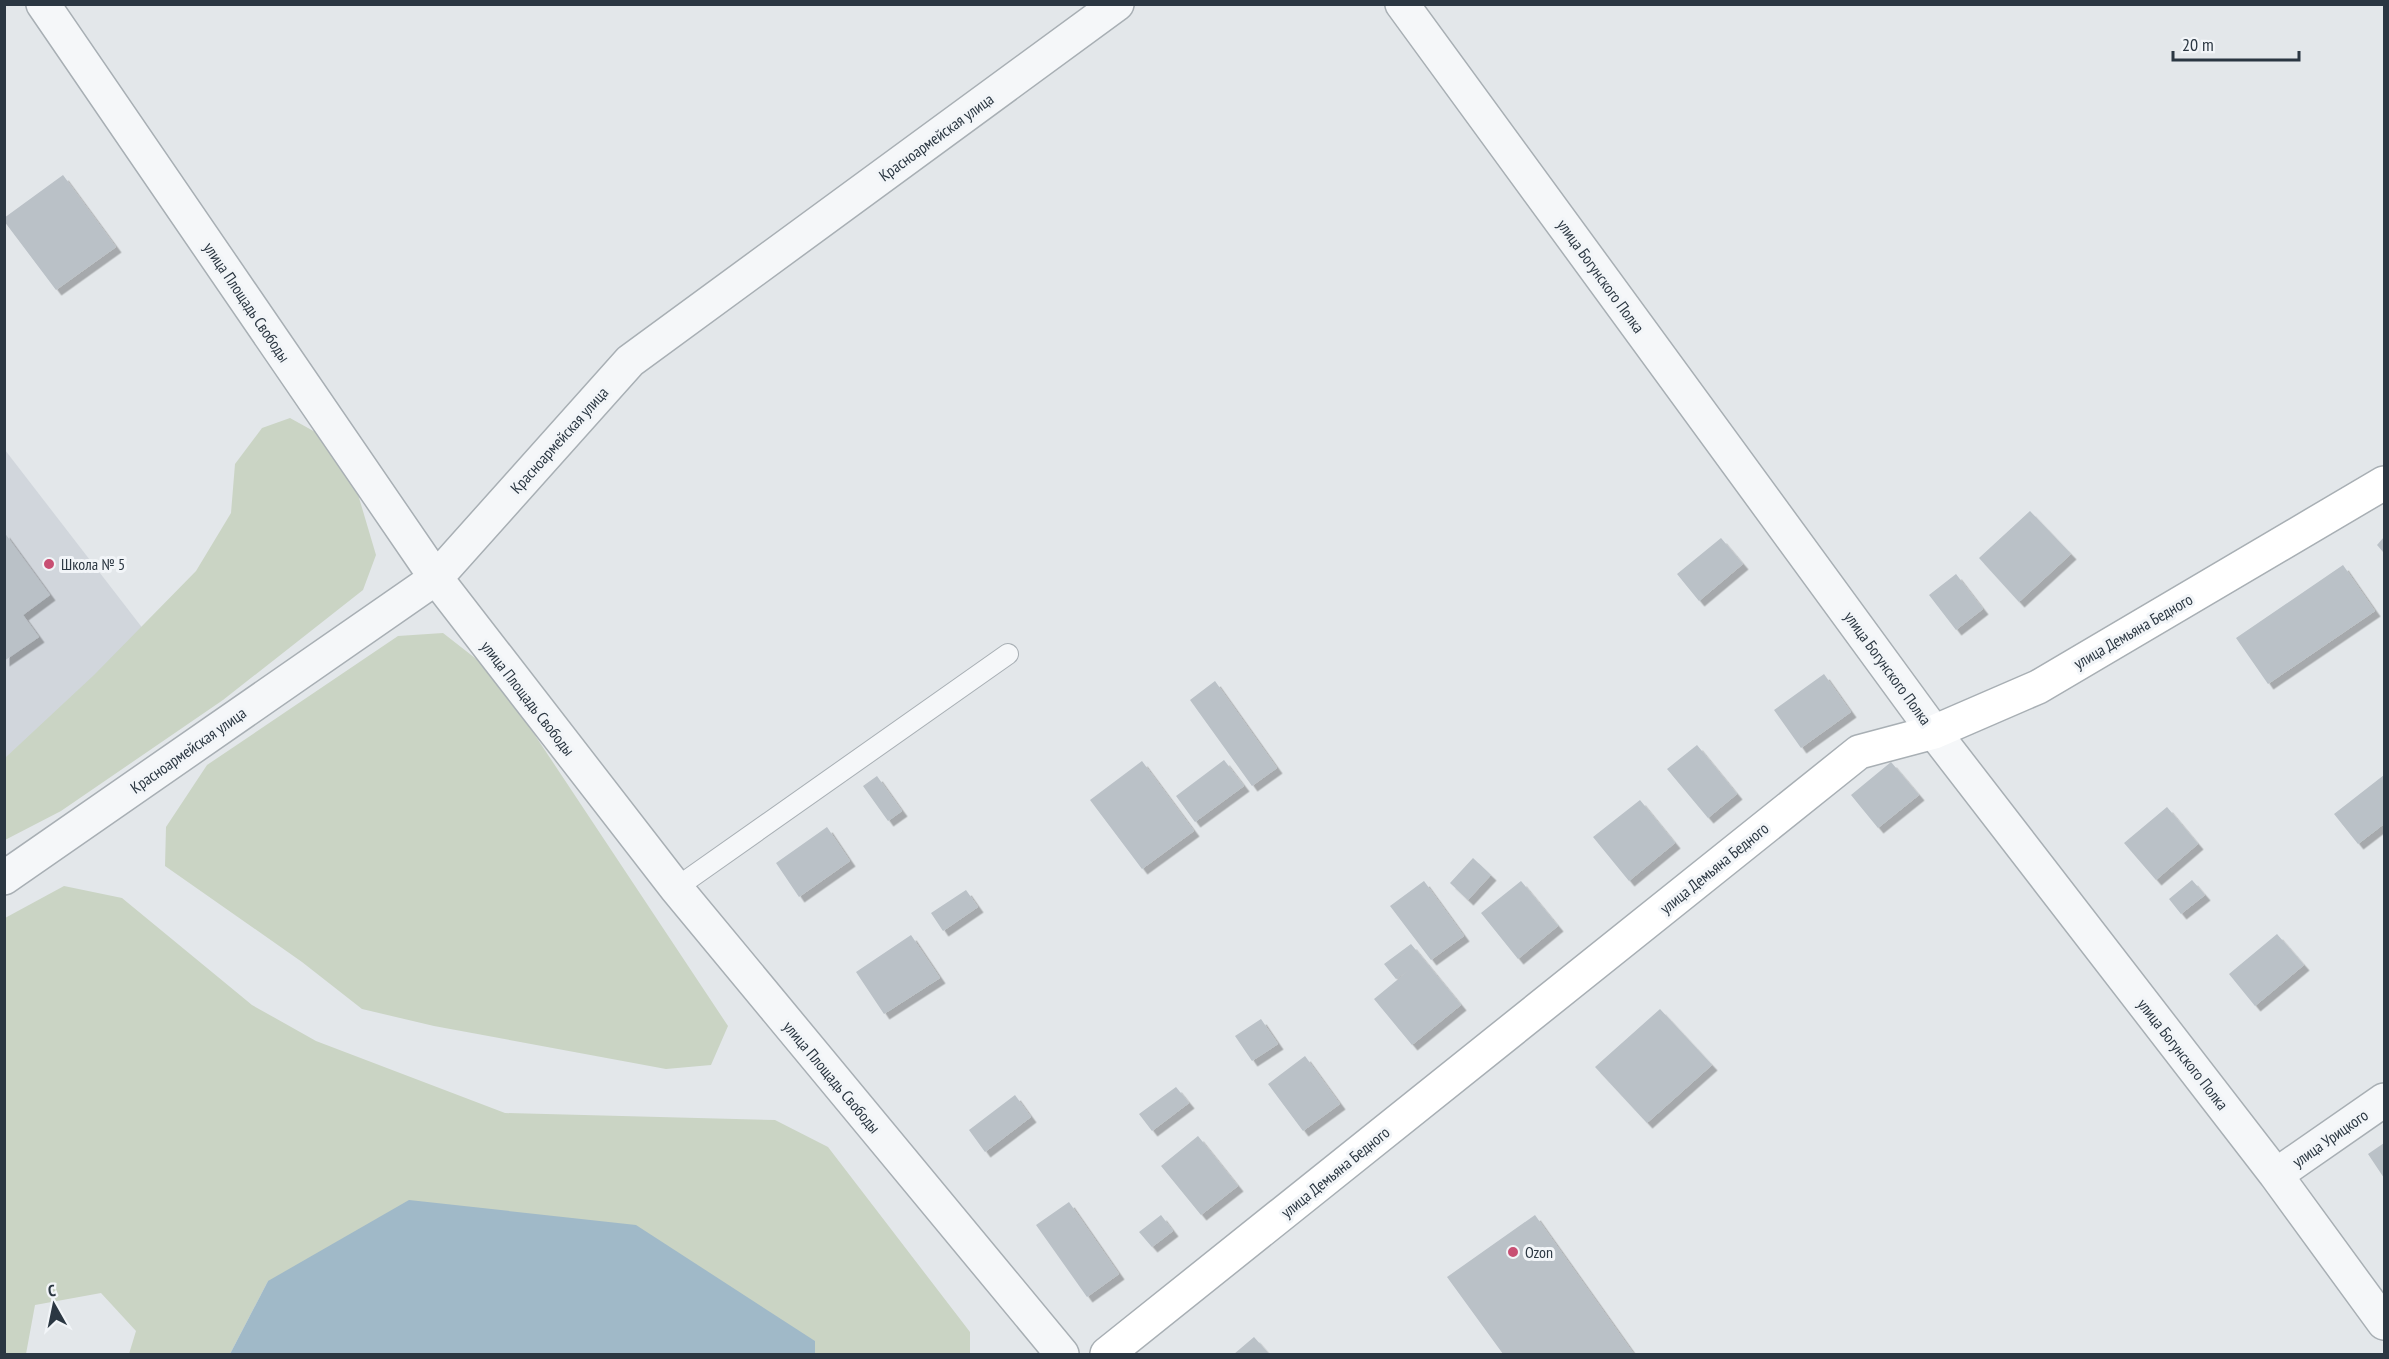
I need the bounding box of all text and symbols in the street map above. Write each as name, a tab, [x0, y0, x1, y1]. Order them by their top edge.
scale bar	[2173, 24, 2299, 62]
text: 20 m	[2182, 33, 2214, 56]
street label: Красноармейская улица	[875, 89, 997, 185]
street label: улица Богунского Полка	[1553, 215, 1649, 337]
street label: улица Площадь Свободы	[199, 238, 295, 366]
street label: Красноармейская улица	[506, 382, 612, 498]
place label: Школа № 5	[61, 554, 125, 574]
marker: Школа № 5	[42, 557, 56, 571]
street label: улица Демьяна Бедного	[2070, 589, 2196, 673]
street label: улица Богунского Полка	[1840, 607, 1936, 729]
street label: улица Площадь Свободы	[477, 637, 579, 759]
street label: Красноармейская улица	[126, 703, 250, 797]
street label: улица Демьяна Бедного	[1656, 818, 1772, 918]
street label: улица Богунского Полка	[2133, 994, 2233, 1114]
street label: улица Площадь Свободы	[779, 1017, 885, 1137]
street label: улица Урицкого	[2288, 1105, 2372, 1171]
street label: улица Демьяна Бедного	[1277, 1122, 1393, 1222]
place label: Ozon	[1525, 1242, 1553, 1262]
marker: Ozon	[1506, 1245, 1520, 1259]
north arrow	[24, 1275, 84, 1335]
text: С	[46, 1280, 58, 1301]

